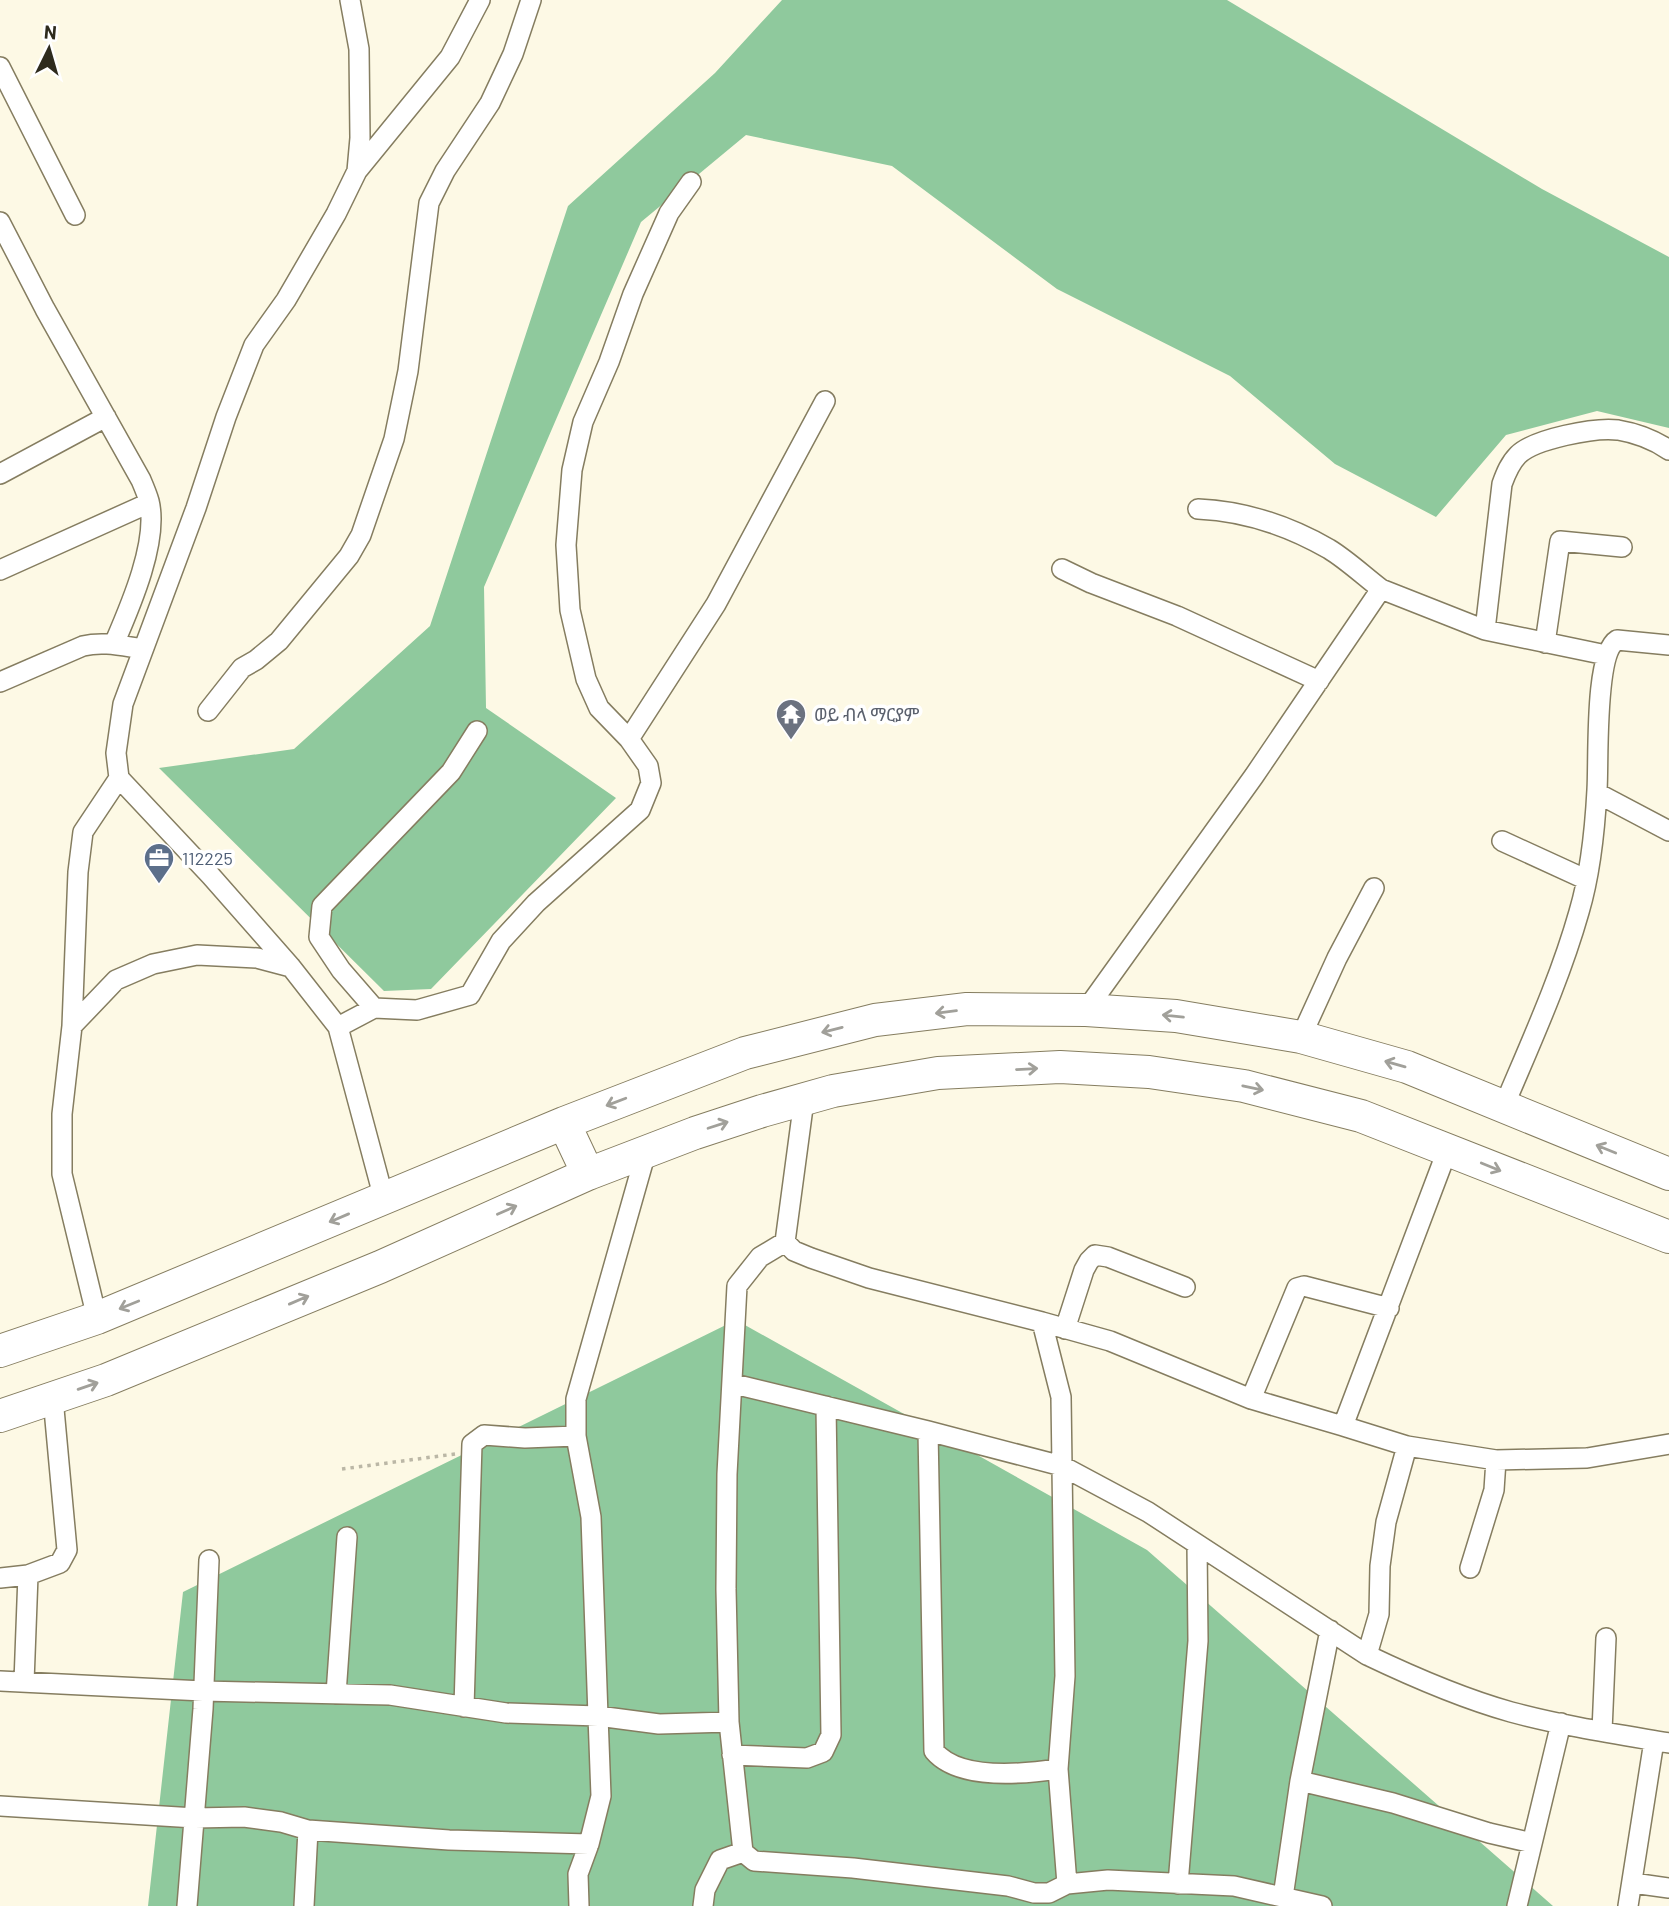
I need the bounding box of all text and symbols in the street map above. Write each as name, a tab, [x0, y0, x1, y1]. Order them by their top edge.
north arrow	[14, 14, 84, 84]
text: N	[43, 20, 58, 44]
temple icon: ወይ ብላ ማርያም	[774, 697, 808, 741]
place label: ወይ ብላ ማርያም	[814, 703, 920, 725]
office icon: 112225	[142, 841, 176, 885]
place label: 112225	[182, 847, 233, 869]
one-way arrow	[935, 1005, 957, 1018]
one-way arrow	[1162, 1009, 1185, 1022]
one-way arrow	[821, 1024, 844, 1037]
one-way arrow	[1384, 1056, 1406, 1069]
one-way arrow	[1015, 1062, 1038, 1075]
one-way arrow	[1241, 1083, 1263, 1096]
one-way arrow	[606, 1097, 628, 1110]
one-way arrow	[707, 1118, 729, 1131]
one-way arrow	[1595, 1142, 1617, 1155]
one-way arrow	[1480, 1161, 1502, 1174]
one-way arrow	[496, 1203, 517, 1216]
one-way arrow	[328, 1212, 350, 1225]
one-way arrow	[287, 1293, 309, 1306]
one-way arrow	[118, 1300, 140, 1313]
one-way arrow	[77, 1379, 99, 1392]

